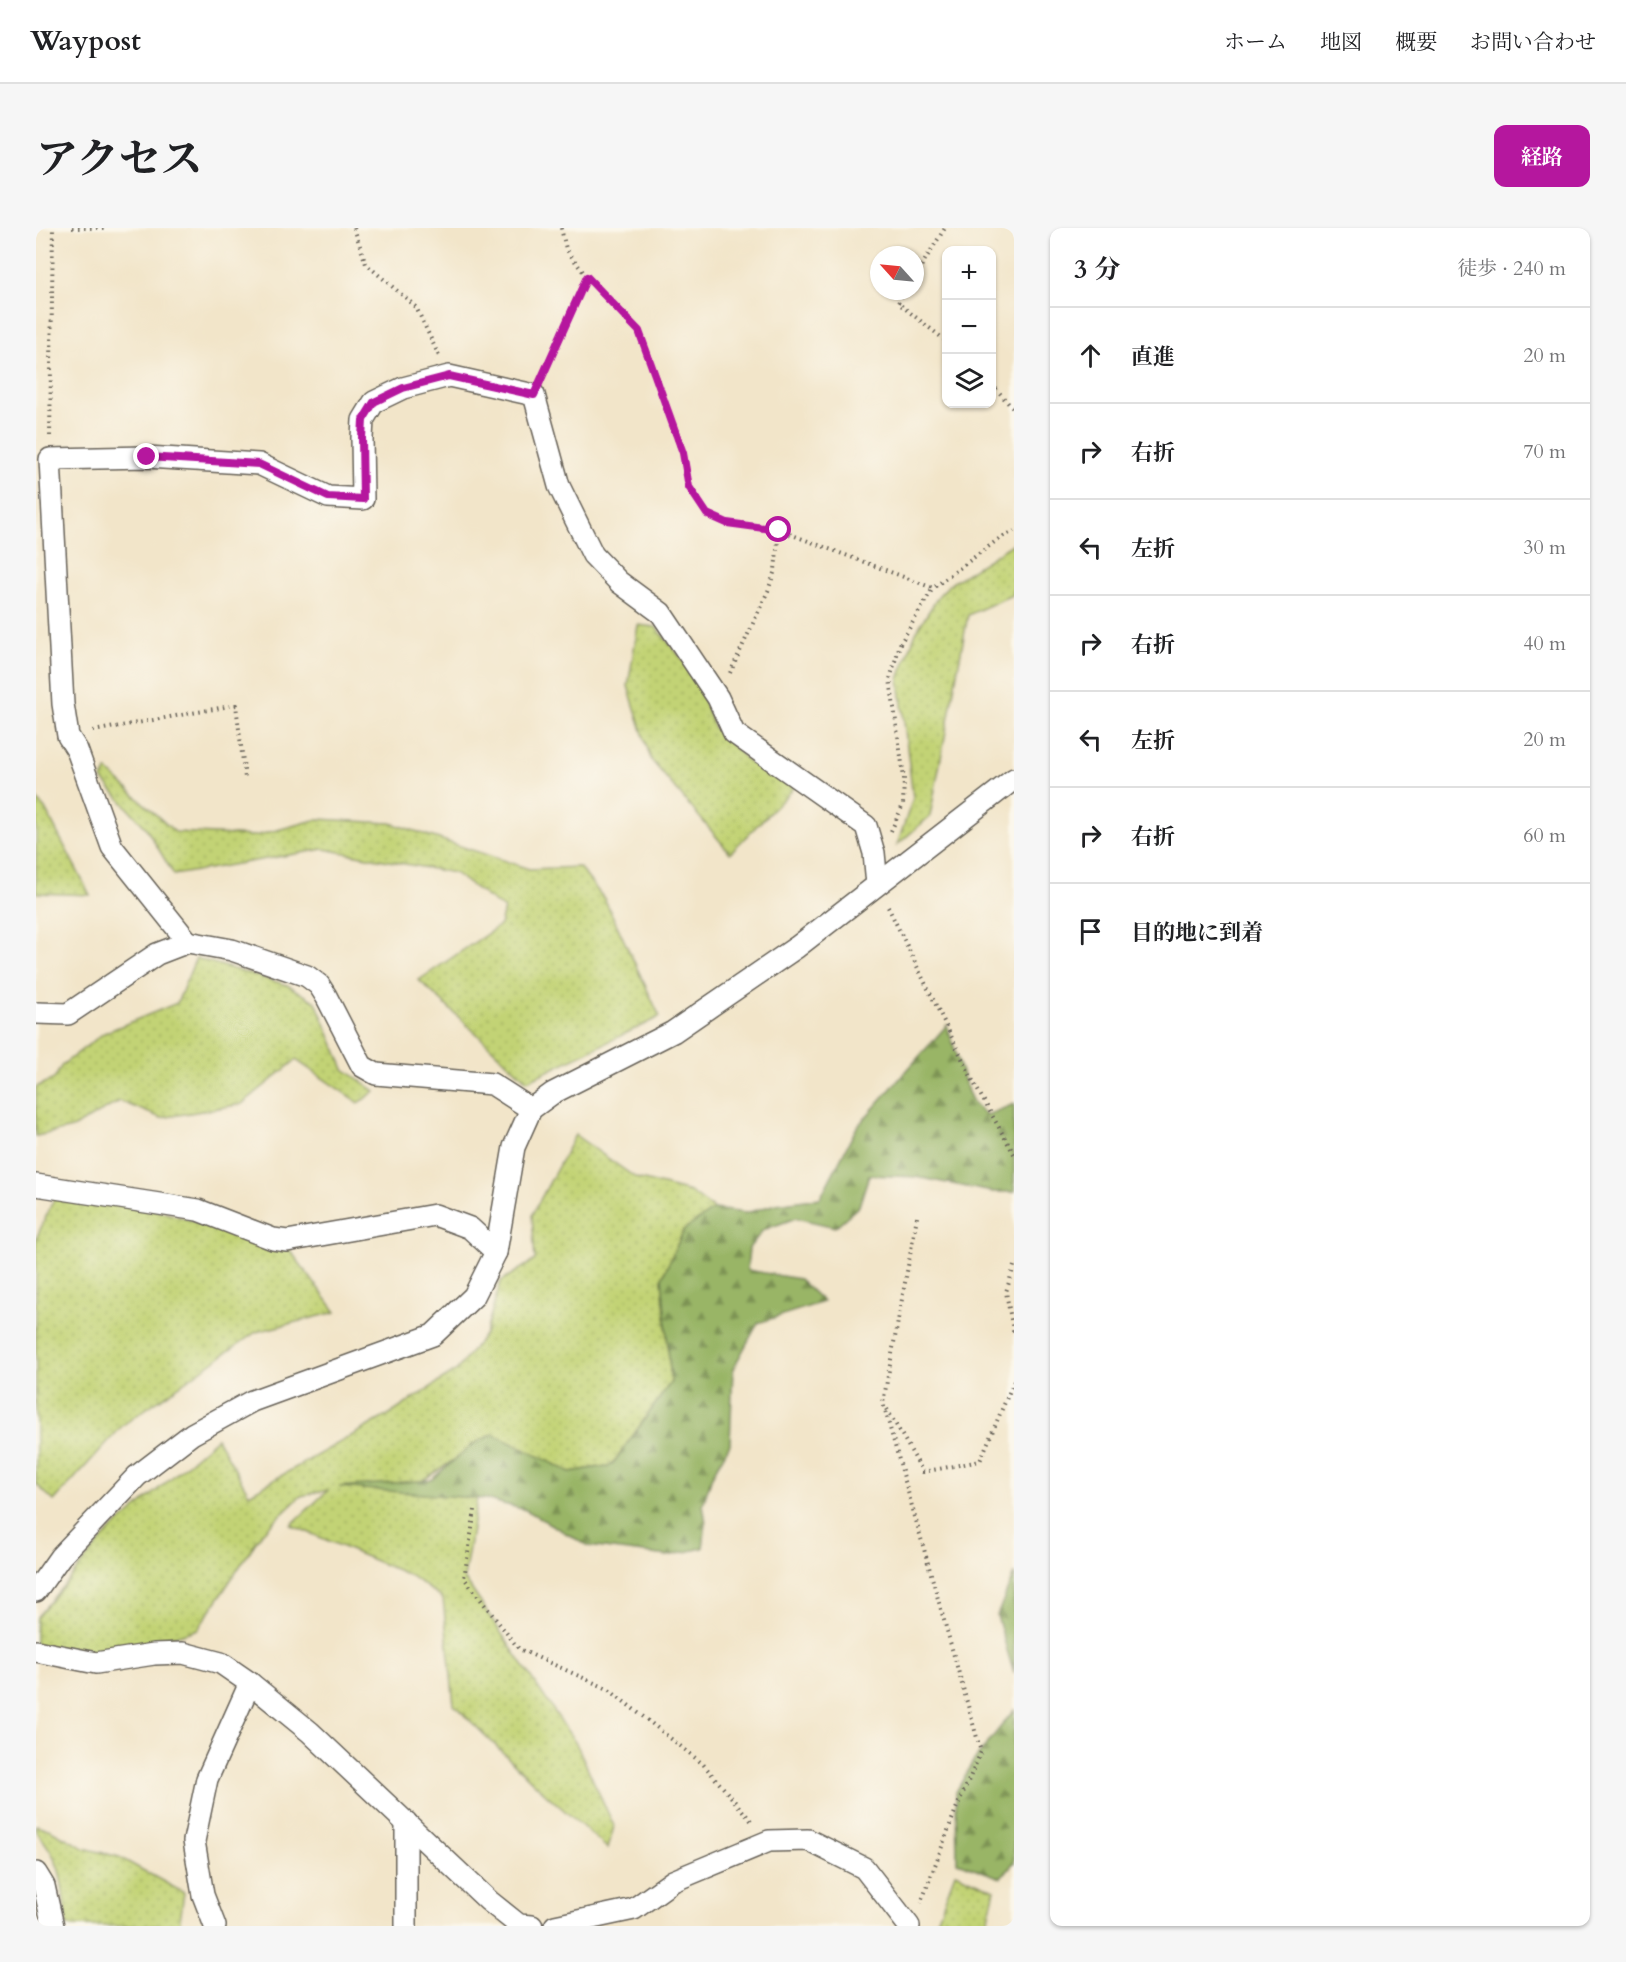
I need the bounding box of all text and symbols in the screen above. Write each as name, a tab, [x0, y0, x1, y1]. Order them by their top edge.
text: Waypost	[30, 22, 141, 60]
text: ホーム	[1224, 28, 1287, 57]
text: 地図	[1320, 28, 1362, 57]
text: 概要	[1395, 28, 1437, 57]
text: お問い合わせ	[1470, 28, 1596, 57]
button: 経路	[1494, 125, 1590, 187]
text: アクセス	[36, 131, 203, 188]
north arrow	[870, 246, 924, 300]
map controls	[942, 246, 996, 408]
button: +	[942, 246, 996, 300]
text: 3 分	[1074, 252, 1120, 287]
text: 徒歩 · 240 m	[1457, 255, 1566, 282]
button: −	[942, 300, 996, 354]
icon: ahead	[1074, 339, 1107, 372]
text: 直進	[1131, 342, 1175, 372]
text: 20 m	[1523, 342, 1566, 369]
button: layers	[942, 354, 996, 408]
icon: right	[1074, 435, 1107, 468]
text: 右折	[1131, 438, 1175, 468]
text: 70 m	[1523, 438, 1566, 465]
route end	[133, 443, 159, 469]
route start	[765, 516, 791, 542]
icon: left	[1074, 531, 1107, 564]
text: 左折	[1131, 534, 1175, 564]
text: 30 m	[1523, 534, 1566, 561]
icon: right	[1074, 627, 1107, 660]
text: 右折	[1131, 630, 1175, 660]
text: 40 m	[1523, 630, 1566, 657]
icon: left	[1074, 723, 1107, 756]
text: 左折	[1131, 726, 1175, 756]
text: 20 m	[1523, 726, 1566, 753]
icon: right	[1074, 819, 1107, 852]
text: 右折	[1131, 822, 1175, 852]
text: 60 m	[1523, 822, 1566, 849]
icon: arrive	[1074, 915, 1107, 948]
text: 目的地に到着	[1131, 918, 1263, 948]

